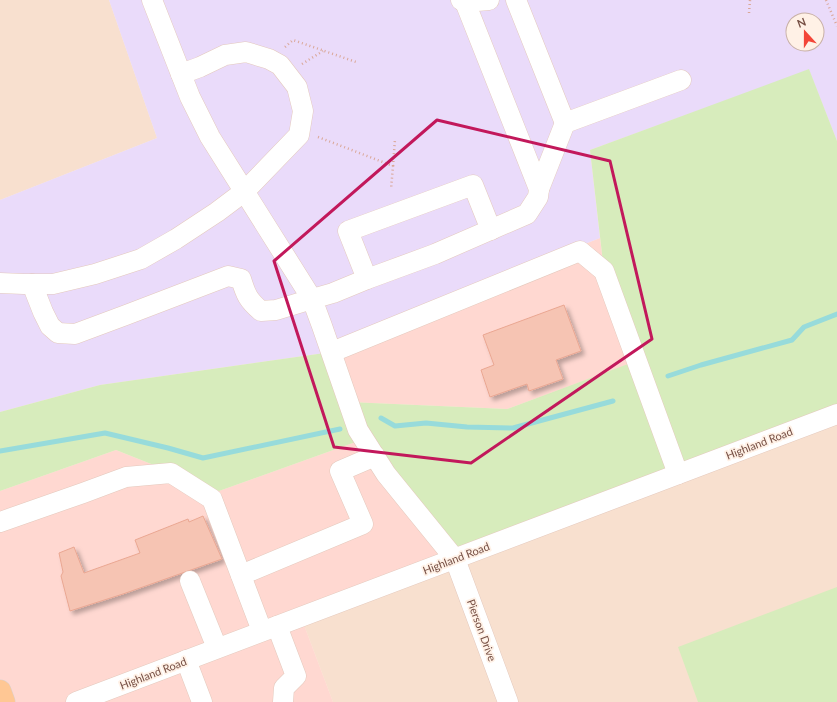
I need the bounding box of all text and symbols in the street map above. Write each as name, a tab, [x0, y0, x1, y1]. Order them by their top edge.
north arrow	[785, 12, 825, 52]
text: N	[795, 15, 808, 30]
street label: Highland Road	[724, 424, 794, 462]
street label: Highland Road	[421, 539, 491, 577]
street label: Pierson Drive	[465, 597, 499, 663]
street label: Highland Road	[118, 654, 188, 692]

